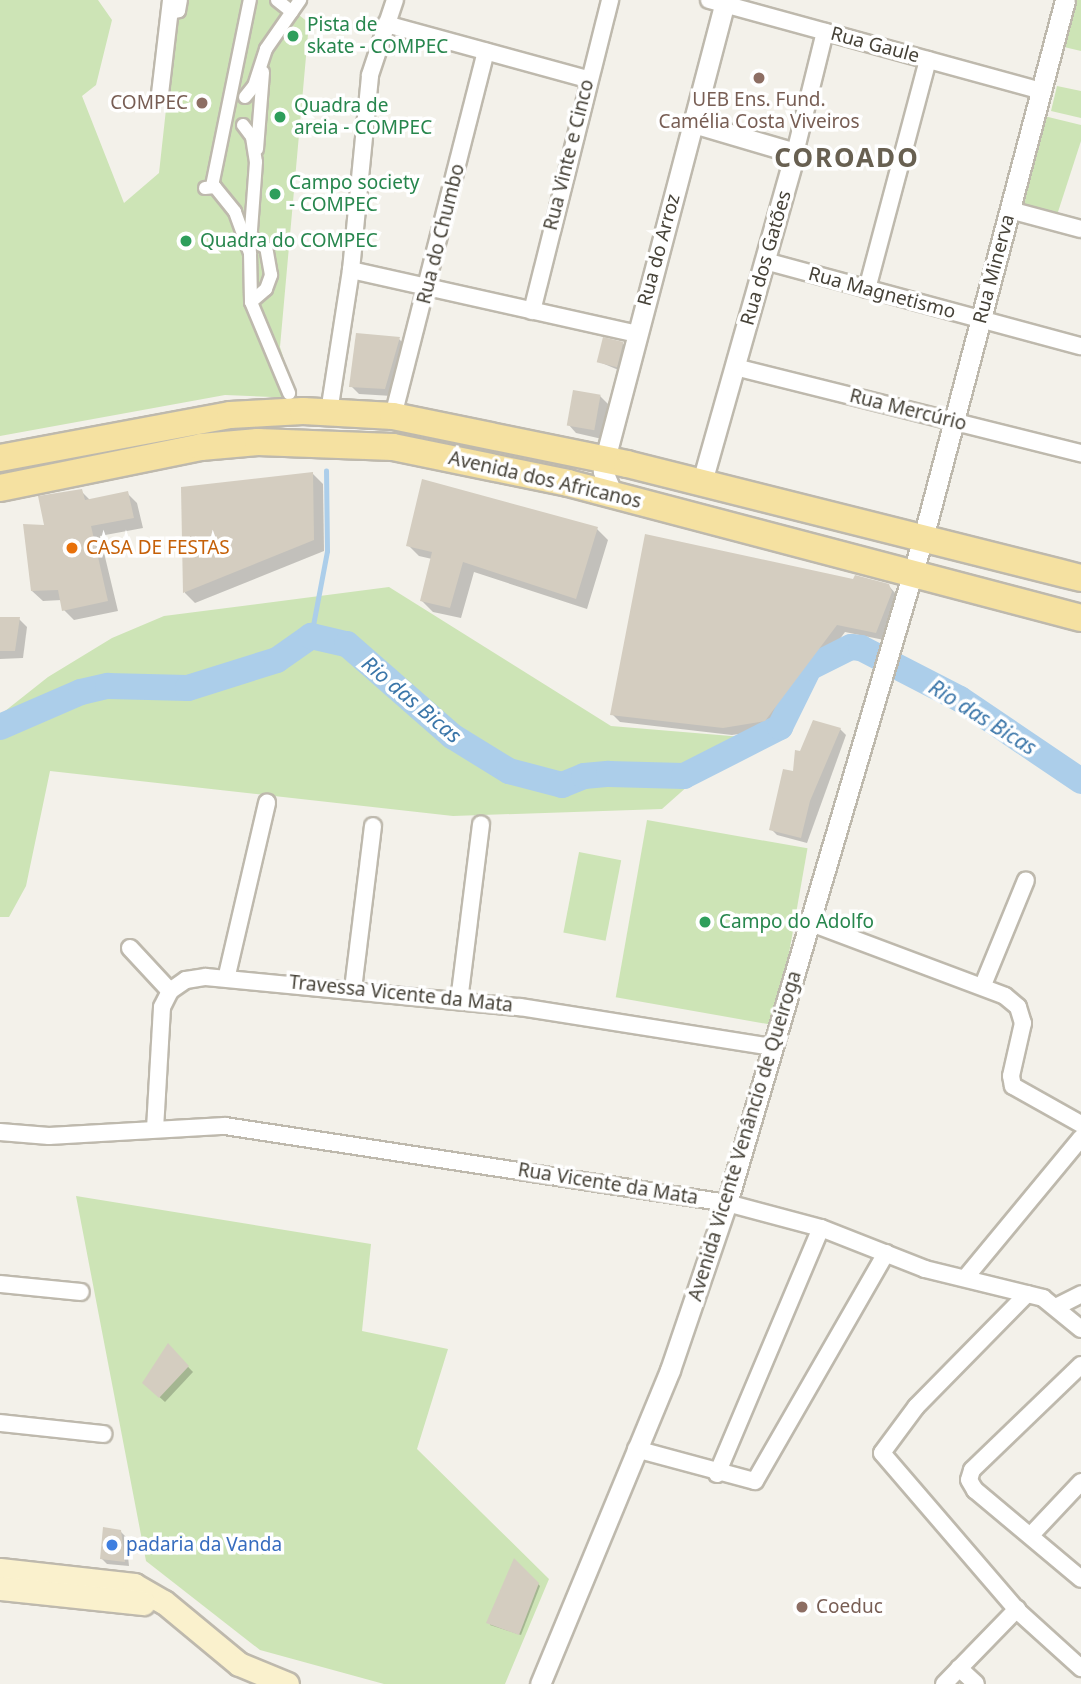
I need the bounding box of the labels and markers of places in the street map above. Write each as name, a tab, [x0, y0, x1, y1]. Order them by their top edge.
place label: Pista de skate - COMPEC	[307, 14, 448, 58]
marker: Pista de skate - COMPEC	[285, 28, 301, 44]
marker: UEB Ens. Fund. Camélia Costa Viveiros	[751, 70, 767, 86]
place label: UEB Ens. Fund. Camélia Costa Viveiros	[658, 89, 860, 133]
place label: COMPEC	[110, 92, 188, 114]
marker: COMPEC	[194, 95, 210, 111]
place label: Quadra de areia - COMPEC	[294, 95, 432, 139]
marker: Quadra de areia - COMPEC	[272, 109, 288, 125]
place label: Campo society - COMPEC	[289, 172, 419, 216]
marker: Campo society - COMPEC	[267, 186, 283, 202]
place label: Quadra do COMPEC	[200, 230, 378, 252]
marker: Quadra do COMPEC	[178, 233, 194, 249]
place label: CASA DE FESTAS	[86, 537, 230, 559]
marker: CASA DE FESTAS	[64, 540, 80, 556]
place label: Campo do Adolfo	[719, 911, 874, 933]
marker: Campo do Adolfo	[697, 914, 713, 930]
place label: padaria da Vanda	[126, 1534, 282, 1556]
marker: padaria da Vanda	[104, 1537, 120, 1553]
place label: Coeduc	[816, 1596, 883, 1618]
marker: Coeduc	[794, 1599, 810, 1615]

